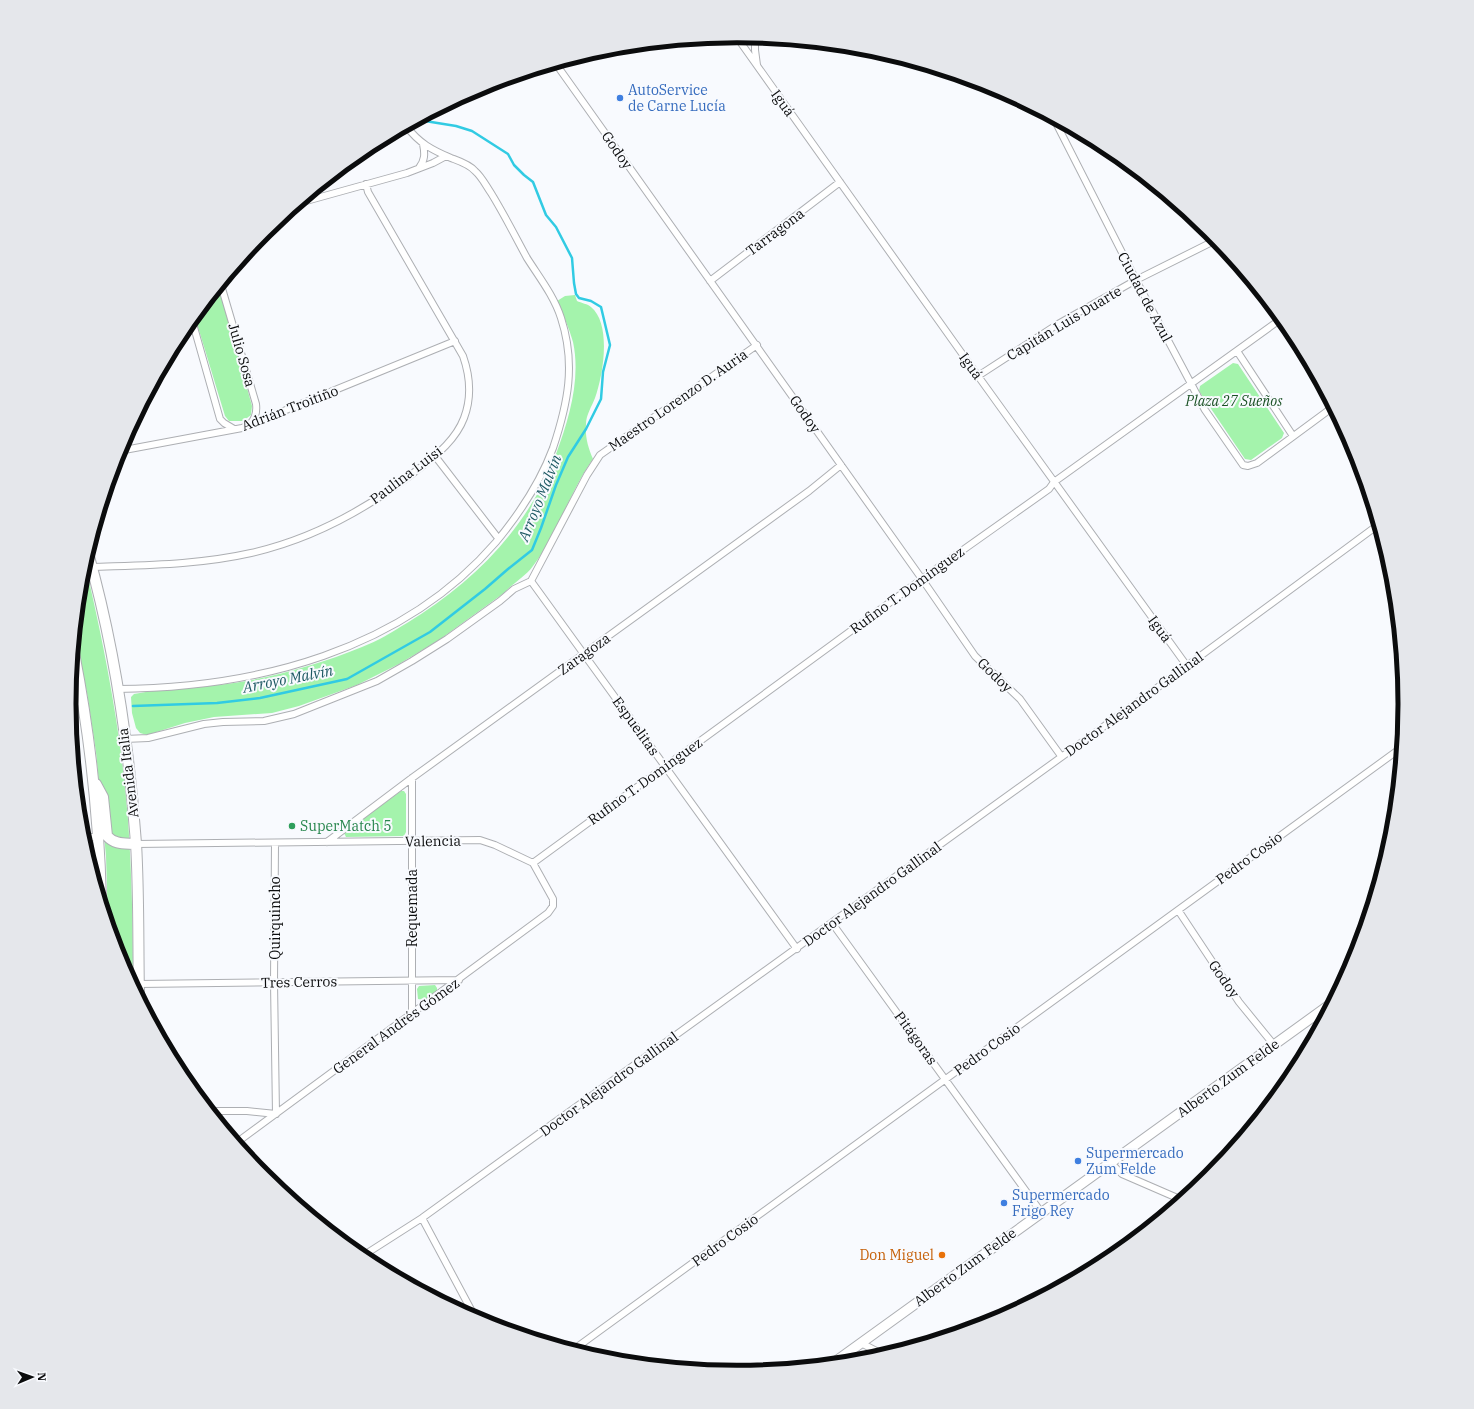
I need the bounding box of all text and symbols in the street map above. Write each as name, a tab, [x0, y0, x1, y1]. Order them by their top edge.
place label: AutoService de Carne Lucía	[628, 81, 726, 115]
street label: Iguá	[767, 86, 799, 120]
marker: AutoService de Carne Lucía	[615, 93, 625, 103]
street label: Godoy	[598, 128, 637, 173]
street label: Tarragona	[742, 204, 808, 260]
street label: Ciudad de Azul	[1114, 249, 1176, 345]
street label: Capitán Luis Duarte	[1003, 282, 1125, 364]
street label: Julio Sosa	[224, 321, 260, 389]
street label: Maestro Lorenzo D. Auria	[605, 345, 751, 455]
street label: Iguá	[955, 349, 987, 383]
street label: Adrián Troitiño	[239, 381, 341, 435]
street label: Godoy	[786, 392, 825, 437]
park label: Plaza 27 Sueños	[1185, 392, 1283, 410]
street label: Paulina Luisi	[366, 442, 446, 508]
water label: Arroyo Malvín	[513, 451, 566, 545]
street label: Rufino T. Domínguez	[846, 542, 968, 638]
street label: Iguá	[1144, 612, 1176, 646]
street label: Zaragoza	[554, 629, 614, 679]
street label: Doctor Alejandro Gallinal	[1061, 648, 1207, 760]
street label: Godoy	[974, 654, 1017, 696]
water label: Arroyo Malvín	[240, 660, 335, 697]
street label: Espuelitas	[609, 693, 664, 759]
street label: Avenida Italia	[114, 727, 142, 819]
street label: Rufino T. Domínguez	[584, 733, 706, 829]
place label: SuperMatch 5	[300, 817, 392, 835]
marker: SuperMatch 5	[287, 821, 297, 831]
street label: Pedro Cosio	[1212, 828, 1286, 888]
street label: Valencia	[405, 832, 461, 850]
street label: Doctor Alejandro Gallinal	[799, 838, 945, 950]
street label: Requemada	[403, 868, 421, 947]
street label: Quirquincho	[266, 876, 284, 960]
street label: Godoy	[1205, 957, 1244, 1002]
street label: Tres Cerros	[261, 972, 337, 992]
street label: General Andrés Gómez	[329, 974, 463, 1078]
street label: Pitágoras	[891, 1008, 942, 1068]
street label: Pedro Cosio	[950, 1019, 1024, 1079]
street label: Doctor Alejandro Gallinal	[536, 1028, 682, 1140]
street label: Alberto Zum Felde	[1173, 1035, 1283, 1121]
place label: Supermercado Zum Felde	[1086, 1144, 1184, 1178]
marker: Supermercado Zum Felde	[1073, 1156, 1083, 1166]
place label: Supermercado Frigo Rey	[1012, 1186, 1110, 1220]
marker: Supermercado Frigo Rey	[999, 1198, 1009, 1208]
street label: Pedro Cosio	[688, 1210, 762, 1270]
street label: Alberto Zum Felde	[910, 1224, 1020, 1310]
place label: Don Miguel	[859, 1246, 934, 1264]
marker: Don Miguel	[937, 1250, 947, 1260]
north arrow	[12, 1357, 52, 1397]
text: N	[35, 1372, 49, 1382]

